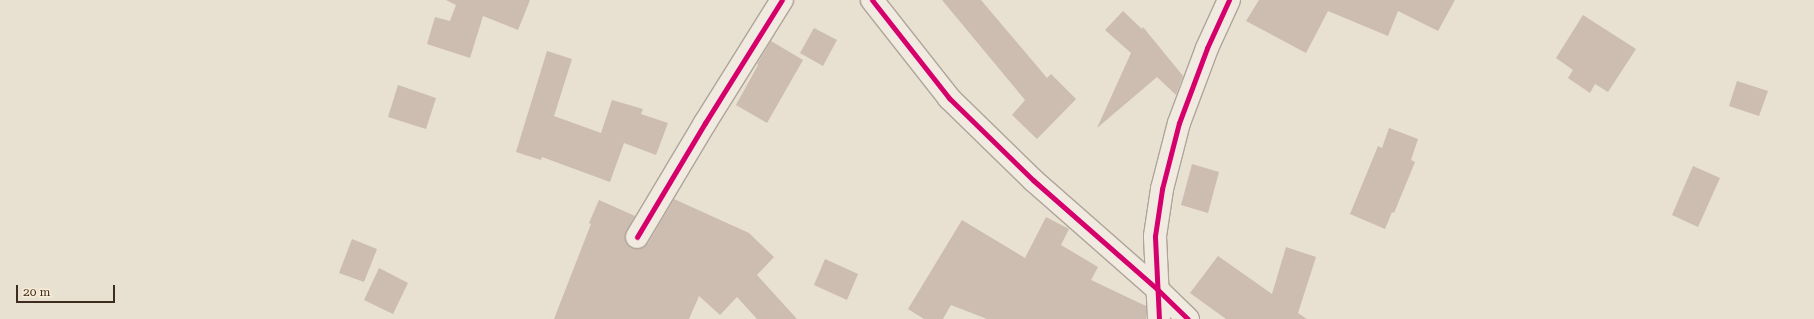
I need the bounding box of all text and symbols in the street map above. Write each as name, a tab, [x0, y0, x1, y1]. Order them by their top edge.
scale bar	[18, 277, 117, 303]
text: 20 m	[23, 285, 50, 299]

